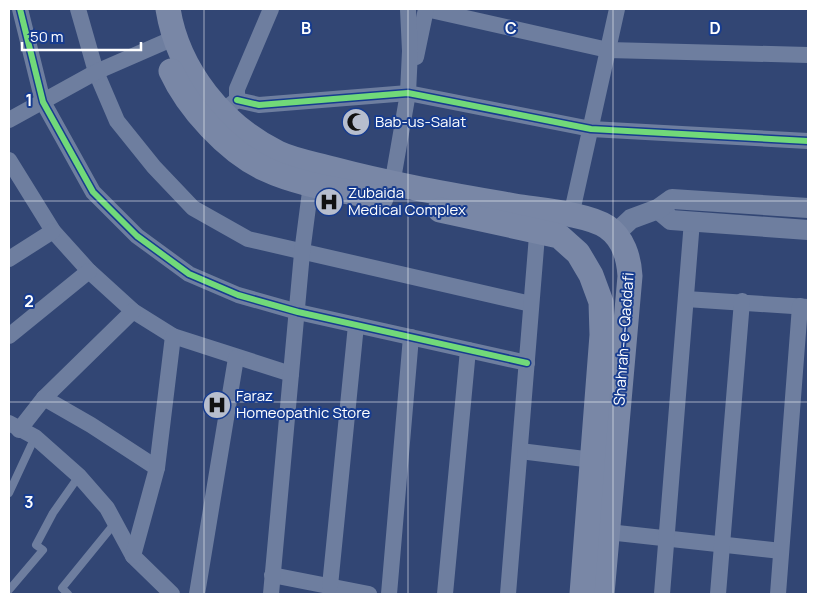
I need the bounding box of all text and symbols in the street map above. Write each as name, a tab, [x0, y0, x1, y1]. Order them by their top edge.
text: B	[301, 17, 311, 39]
text: C	[505, 17, 517, 39]
text: D	[709, 17, 721, 39]
scale bar	[22, 20, 141, 52]
text: 50 m	[30, 26, 64, 47]
text: 1	[25, 89, 33, 111]
mosque icon: Bab-us-Salat	[341, 107, 371, 137]
place label: Bab-us-Salat	[375, 111, 466, 132]
place label: Zubaida Medical Complex	[348, 182, 466, 220]
hospital icon: Zubaida Medical Complex	[314, 187, 344, 217]
street label: Shahrah-e-Qaddafi	[608, 272, 639, 406]
text: 2	[24, 290, 34, 312]
place label: Faraz Homeopathic Store	[236, 385, 370, 423]
hospital icon: Faraz Homeopathic Store	[202, 390, 232, 420]
text: 3	[24, 491, 34, 513]

